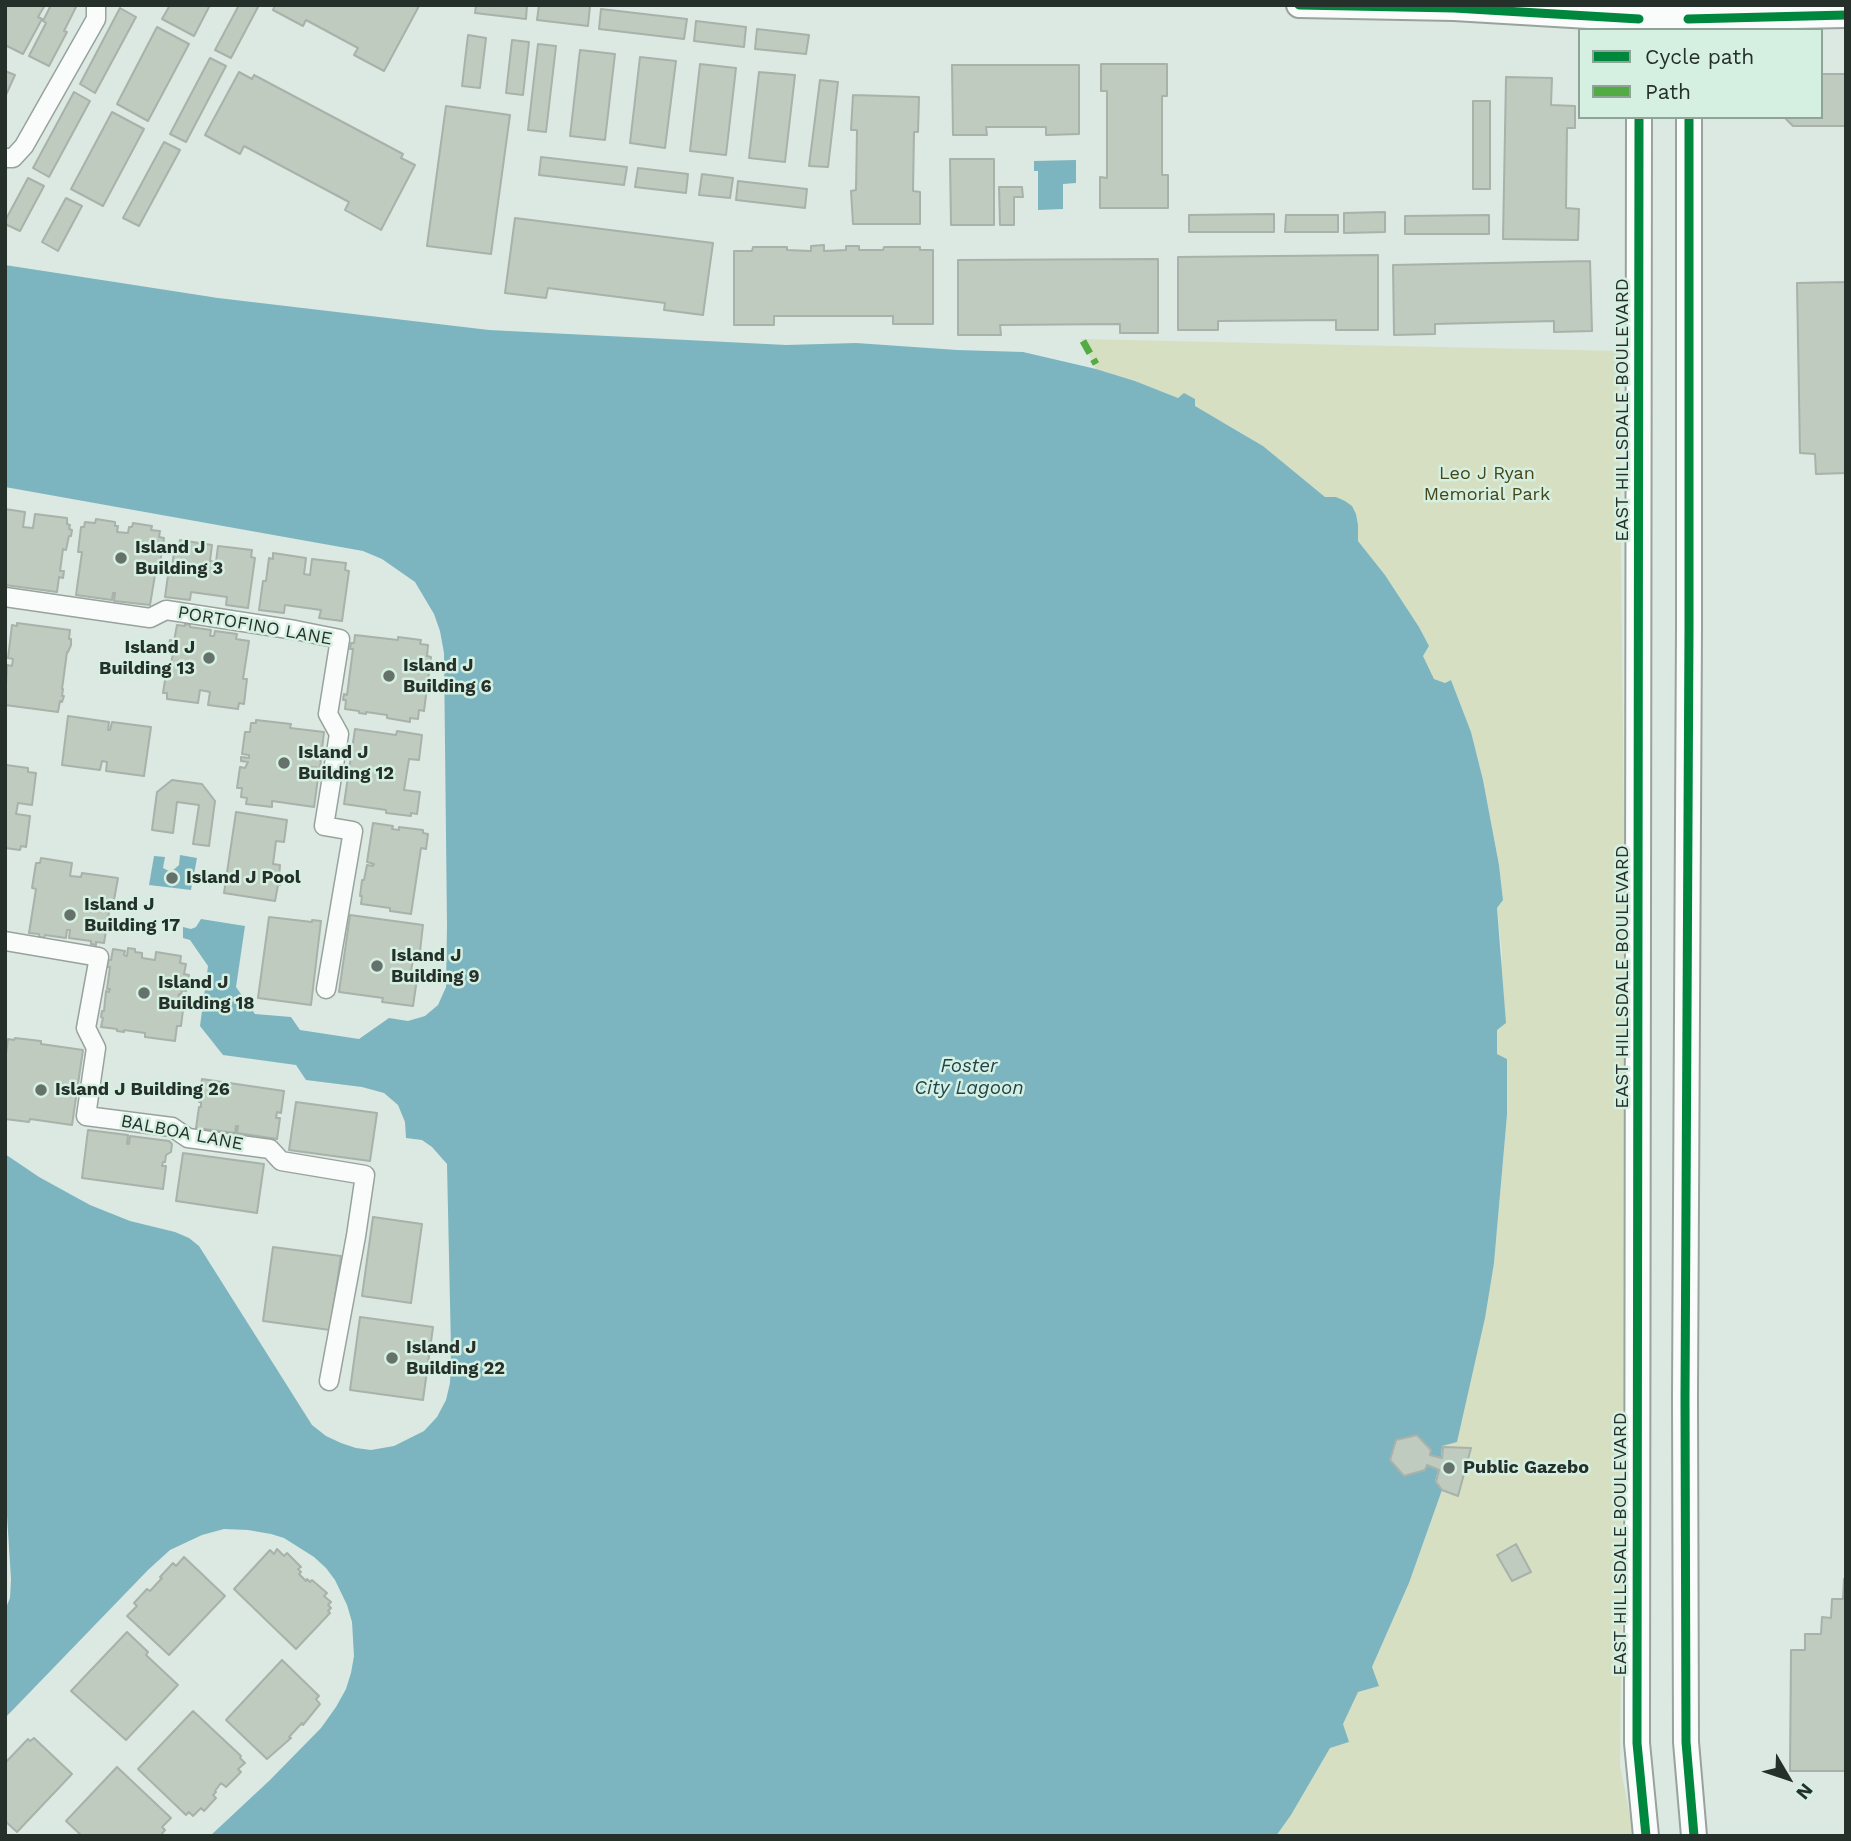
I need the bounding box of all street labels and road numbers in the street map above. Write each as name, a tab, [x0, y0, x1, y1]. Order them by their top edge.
street label: EAST HILLSDALE BOULEVARD	[1612, 278, 1634, 542]
street label: PORTOFINO LANE	[176, 602, 334, 650]
street label: EAST HILLSDALE BOULEVARD	[1612, 845, 1634, 1109]
street label: BALBOA LANE	[119, 1111, 245, 1155]
street label: EAST HILLSDALE BOULEVARD	[1610, 1412, 1632, 1676]

